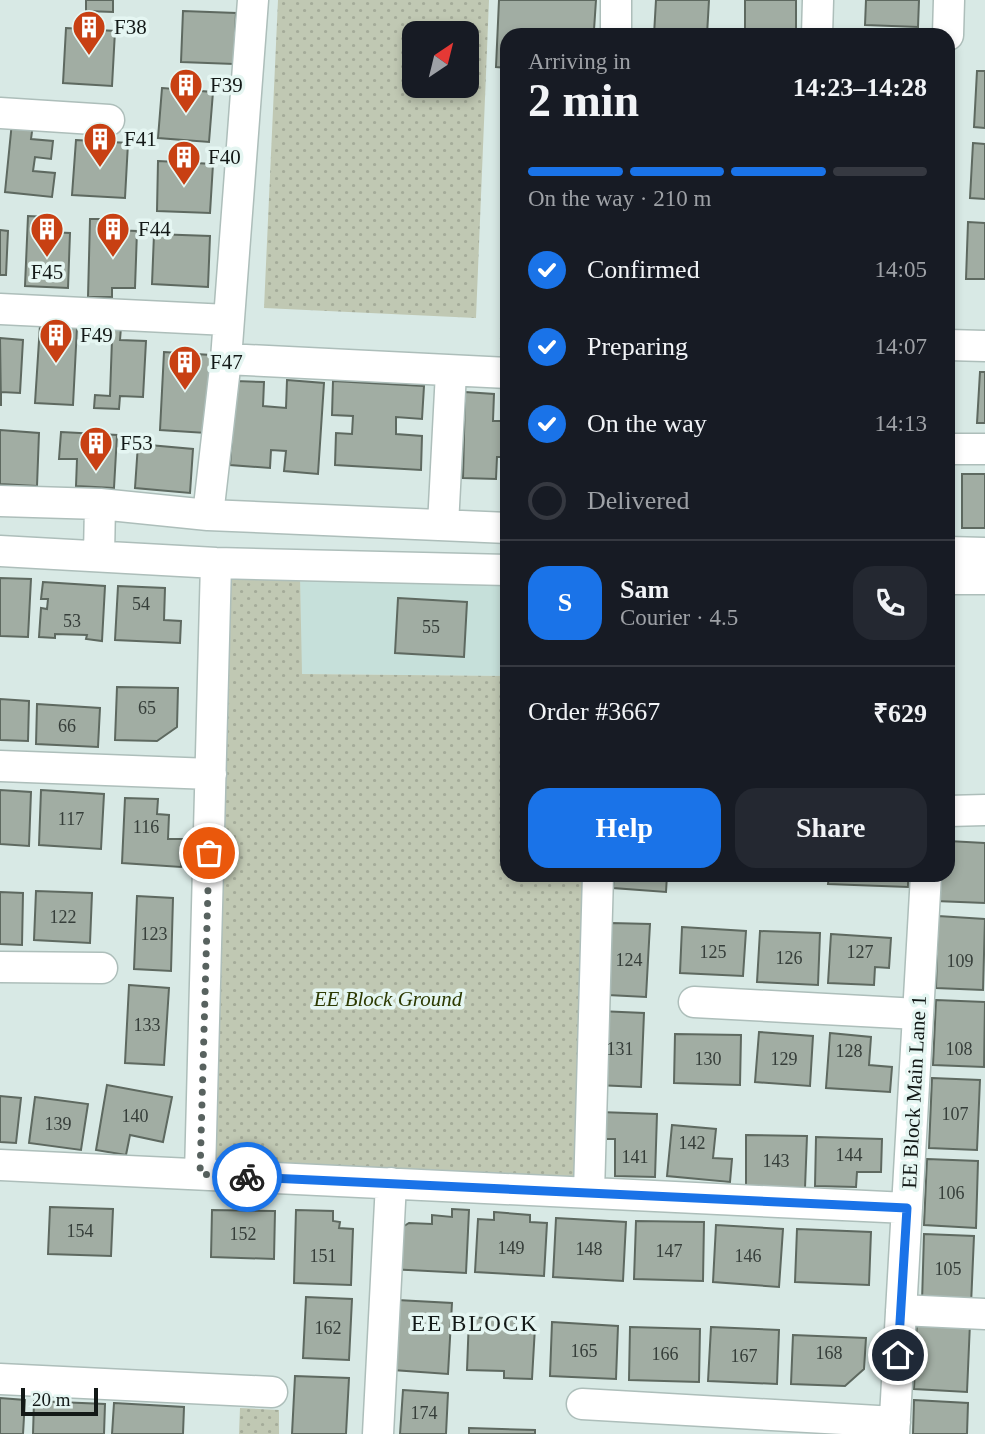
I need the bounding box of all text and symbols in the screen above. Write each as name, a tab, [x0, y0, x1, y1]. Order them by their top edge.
building icon: F38	[70, 8, 108, 57]
place label: F38	[114, 15, 147, 39]
north arrow	[402, 21, 480, 98]
map controls	[402, 21, 479, 98]
text: Arriving in	[528, 49, 631, 74]
building icon: F39	[167, 66, 205, 115]
place label: F39	[210, 73, 243, 97]
text: 14:23–14:28	[793, 73, 927, 102]
text: 2 min	[528, 75, 639, 126]
building icon: F41	[81, 120, 119, 169]
place label: F41	[124, 127, 157, 151]
building icon: F40	[165, 138, 203, 187]
place label: F40	[208, 145, 241, 169]
text: On the way · 210 m	[528, 186, 711, 211]
building icon: F45	[28, 210, 66, 259]
building icon: F44	[94, 210, 132, 259]
place label: F44	[138, 217, 171, 241]
icon: check	[528, 251, 566, 289]
text: Confirmed	[587, 255, 700, 284]
text: 14:05	[875, 257, 927, 282]
place label: F45	[31, 260, 63, 284]
building icon: F49	[37, 316, 75, 365]
place label: F49	[80, 323, 113, 347]
icon: check	[528, 328, 566, 366]
text: Preparing	[587, 332, 688, 361]
text: 14:07	[875, 334, 927, 359]
building icon: F47	[166, 343, 204, 392]
place label: F47	[210, 350, 243, 374]
icon: check	[528, 405, 566, 443]
text: On the way	[587, 409, 707, 438]
text: 14:13	[875, 411, 927, 436]
building icon: F53	[77, 424, 115, 473]
place label: F53	[120, 431, 153, 455]
text: Delivered	[587, 486, 690, 515]
button: phone	[853, 566, 927, 640]
text: Sam	[620, 575, 669, 604]
text: S	[558, 588, 572, 617]
house number: 54	[132, 594, 150, 614]
text: Courier · 4.5	[620, 605, 738, 630]
house number: 53	[63, 611, 81, 631]
house number: 55	[422, 617, 440, 637]
text: Order #3667	[528, 697, 660, 726]
house number: 65	[138, 698, 156, 718]
text: ₹629	[873, 699, 927, 728]
house number: 66	[58, 716, 76, 736]
button: Help	[528, 788, 721, 868]
button: Share	[735, 788, 927, 868]
house number: 117	[58, 809, 84, 829]
house number: 116	[133, 817, 159, 837]
pin	[179, 823, 239, 883]
icon: bag	[190, 834, 228, 872]
house number: 122	[50, 907, 77, 927]
house number: 123	[141, 924, 168, 944]
house number: 125	[700, 942, 727, 962]
house number: 127	[847, 942, 874, 962]
house number: 126	[776, 948, 803, 968]
house number: 124	[616, 950, 643, 970]
house number: 109	[947, 951, 974, 971]
park label: EE Block Ground	[313, 987, 463, 1011]
street label: EE Block Main Lane 1	[897, 995, 931, 1189]
house number: 133	[134, 1015, 161, 1035]
house number: 131	[607, 1039, 634, 1059]
house number: 108	[946, 1039, 973, 1059]
house number: 128	[836, 1041, 863, 1061]
house number: 130	[695, 1049, 722, 1069]
house number: 129	[771, 1049, 798, 1069]
house number: 107	[942, 1104, 969, 1124]
house number: 140	[122, 1106, 149, 1126]
house number: 139	[45, 1114, 72, 1134]
house number: 142	[679, 1133, 706, 1153]
courier	[212, 1142, 282, 1212]
house number: 144	[836, 1145, 863, 1165]
house number: 141	[622, 1147, 649, 1167]
house number: 143	[763, 1151, 790, 1171]
icon: bike	[228, 1158, 266, 1196]
house number: 106	[938, 1183, 965, 1203]
house number: 154	[67, 1221, 94, 1241]
house number: 152	[230, 1224, 257, 1244]
house number: 149	[498, 1238, 525, 1258]
house number: 148	[576, 1239, 603, 1259]
house number: 147	[656, 1241, 683, 1261]
house number: 151	[310, 1246, 337, 1266]
house number: 146	[735, 1246, 762, 1266]
house number: 105	[935, 1259, 962, 1279]
district label: EE BLOCK	[411, 1311, 539, 1336]
house number: 162	[315, 1318, 342, 1338]
pin	[868, 1325, 928, 1385]
icon: home	[879, 1336, 917, 1374]
house number: 165	[571, 1341, 598, 1361]
house number: 168	[816, 1343, 843, 1363]
house number: 166	[652, 1344, 679, 1364]
house number: 167	[731, 1346, 758, 1366]
scale bar	[21, 1385, 98, 1417]
text: 20 m	[32, 1389, 71, 1410]
house number: 174	[411, 1403, 438, 1423]

